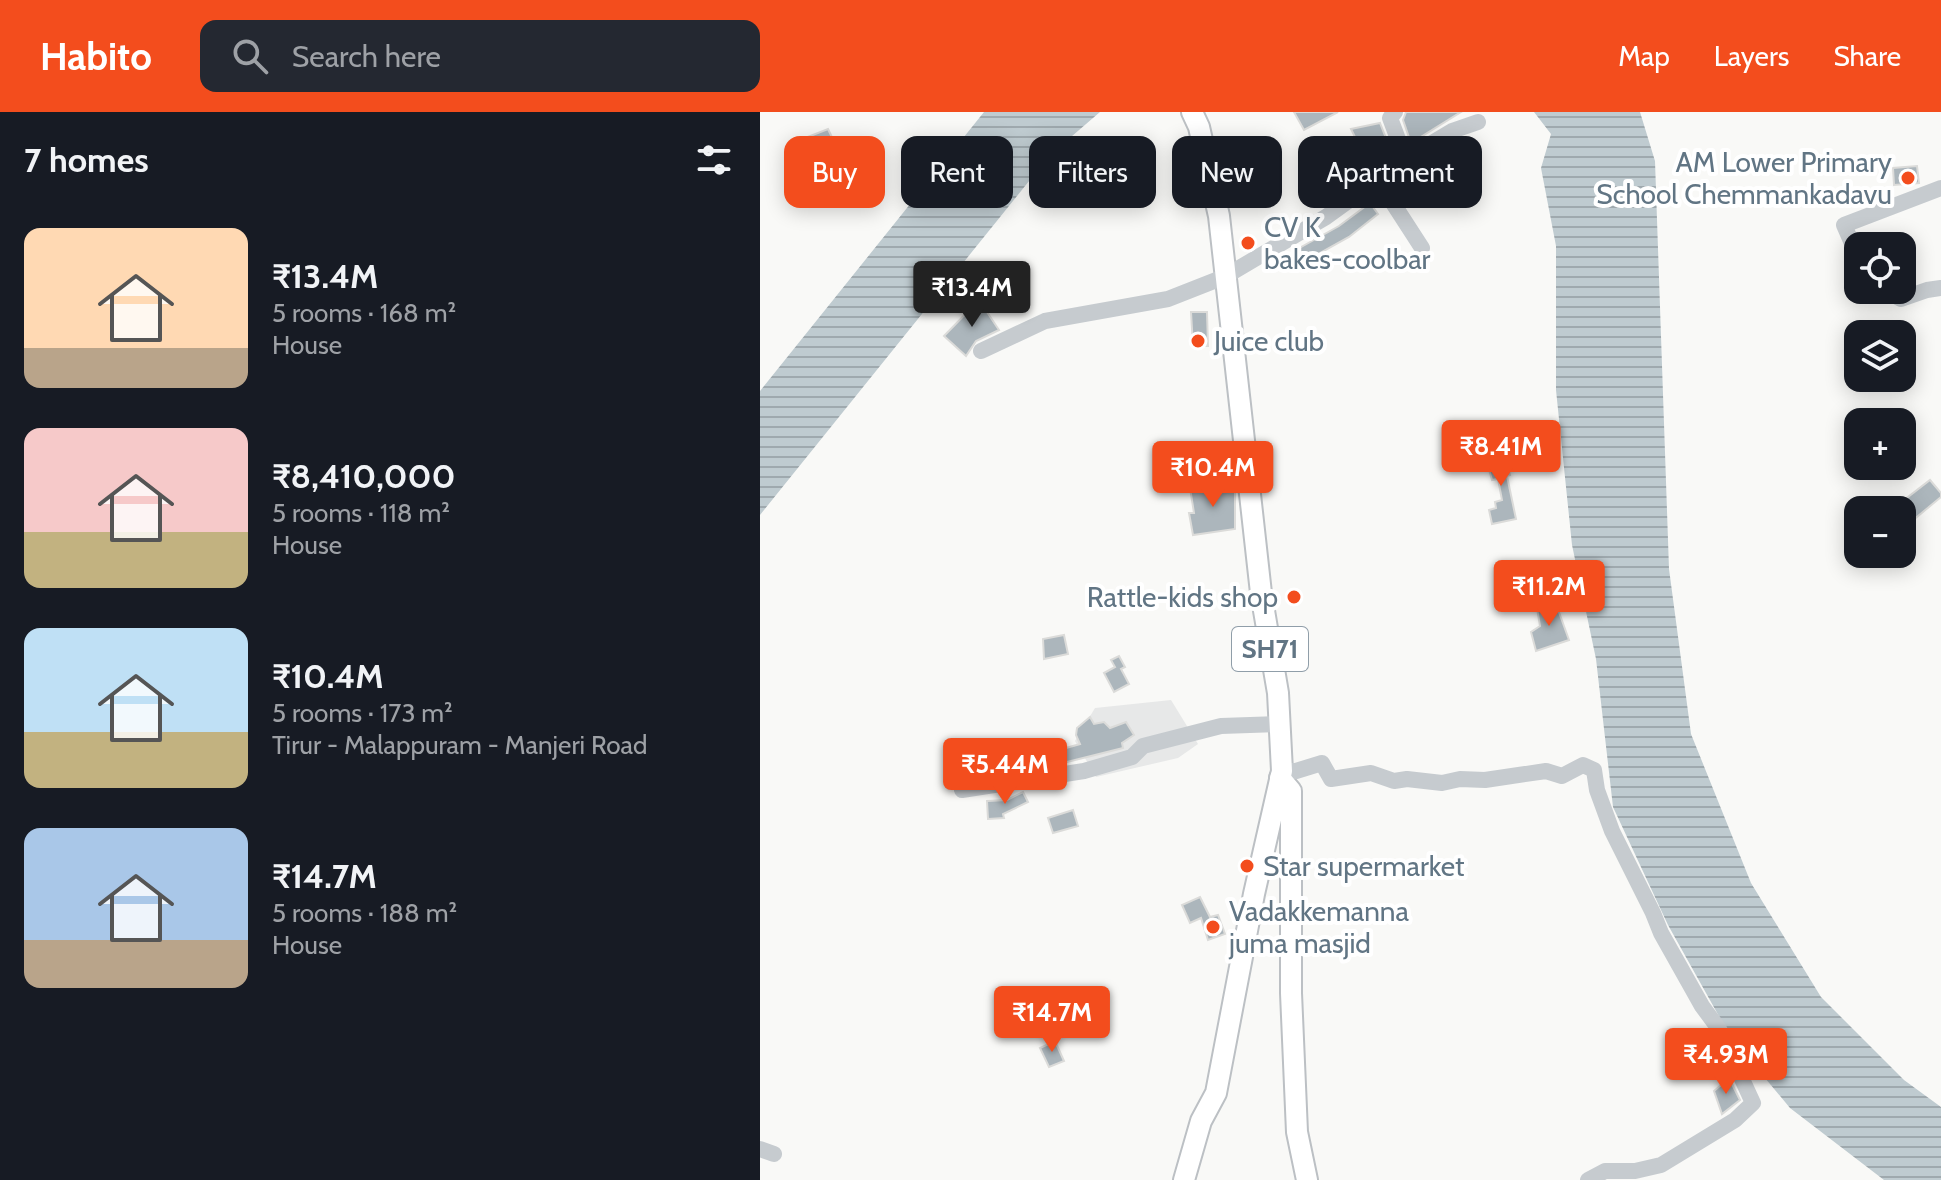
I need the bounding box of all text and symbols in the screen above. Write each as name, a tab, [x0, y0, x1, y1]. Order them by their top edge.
search box	[200, 20, 760, 92]
text: Habito	[40, 33, 152, 80]
icon: search	[228, 34, 272, 78]
text: Search here	[292, 38, 441, 75]
text: Map	[1618, 39, 1670, 73]
text: Layers	[1714, 39, 1789, 73]
text: Share	[1833, 39, 1901, 73]
chip: Buy	[784, 136, 885, 208]
chip: Rent	[901, 136, 1013, 208]
chip: Filters	[1029, 136, 1156, 208]
chip: New	[1172, 136, 1282, 208]
chip: Apartment	[1298, 136, 1482, 208]
icon: filters	[692, 138, 736, 182]
text: 7 homes	[24, 139, 149, 181]
place label: AM Lower Primary School Chemmankadavu	[1596, 145, 1892, 211]
marker: AM Lower Primary School Chemmankadavu	[1899, 169, 1917, 187]
place label: CV K bakes-coolbar	[1264, 210, 1431, 276]
map controls	[1844, 232, 1916, 568]
button: locate	[1844, 232, 1916, 304]
marker: CV K bakes-coolbar	[1239, 234, 1257, 252]
text: ₹13.4M	[272, 255, 378, 297]
icon: home	[88, 260, 184, 356]
pin: ₹13.4M	[907, 261, 1037, 329]
text: ₹13.4M	[931, 271, 1013, 303]
text: 5 rooms · 168 m²	[272, 297, 456, 329]
button: layers	[1844, 320, 1916, 392]
place label: Juice club	[1213, 324, 1324, 358]
text: House	[272, 329, 342, 361]
marker: Juice club	[1189, 332, 1207, 350]
button: +	[1844, 408, 1916, 480]
pin: ₹8.41M	[1436, 420, 1566, 488]
text: ₹8.41M	[1460, 430, 1542, 462]
pin: ₹10.4M	[1148, 441, 1278, 509]
text: ₹10.4M	[1170, 451, 1256, 483]
text: ₹8,410,000	[272, 455, 456, 497]
icon: home	[88, 460, 184, 556]
button: −	[1844, 496, 1916, 568]
text: 5 rooms · 118 m²	[272, 497, 450, 529]
text: House	[272, 529, 342, 561]
pin: ₹11.2M	[1484, 560, 1614, 628]
text: ₹11.2M	[1512, 570, 1586, 602]
place label: Rattle-kids shop	[1087, 580, 1278, 614]
marker: Rattle-kids shop	[1285, 588, 1303, 606]
road number: SH71	[1232, 627, 1308, 671]
text: ₹10.4M	[272, 655, 384, 697]
icon: home	[88, 660, 184, 756]
text: 5 rooms · 173 m²	[272, 697, 453, 729]
text: Tirur - Malappuram - Manjeri Road	[272, 729, 647, 761]
pin: ₹5.44M	[940, 738, 1070, 806]
text: ₹5.44M	[961, 748, 1049, 780]
place label: Star supermarket	[1263, 849, 1465, 883]
text: ₹14.7M	[272, 855, 377, 897]
marker: Star supermarket	[1238, 857, 1256, 875]
icon: home	[88, 860, 184, 956]
place label: Vadakkemanna juma masjid	[1228, 894, 1409, 960]
text: 5 rooms · 188 m²	[272, 897, 457, 929]
marker: Vadakkemanna juma masjid	[1204, 918, 1222, 936]
text: House	[272, 929, 342, 961]
pin: ₹14.7M	[987, 986, 1117, 1054]
text: ₹14.7M	[1012, 996, 1092, 1028]
pin: ₹4.93M	[1661, 1028, 1791, 1096]
text: ₹4.93M	[1683, 1038, 1769, 1070]

